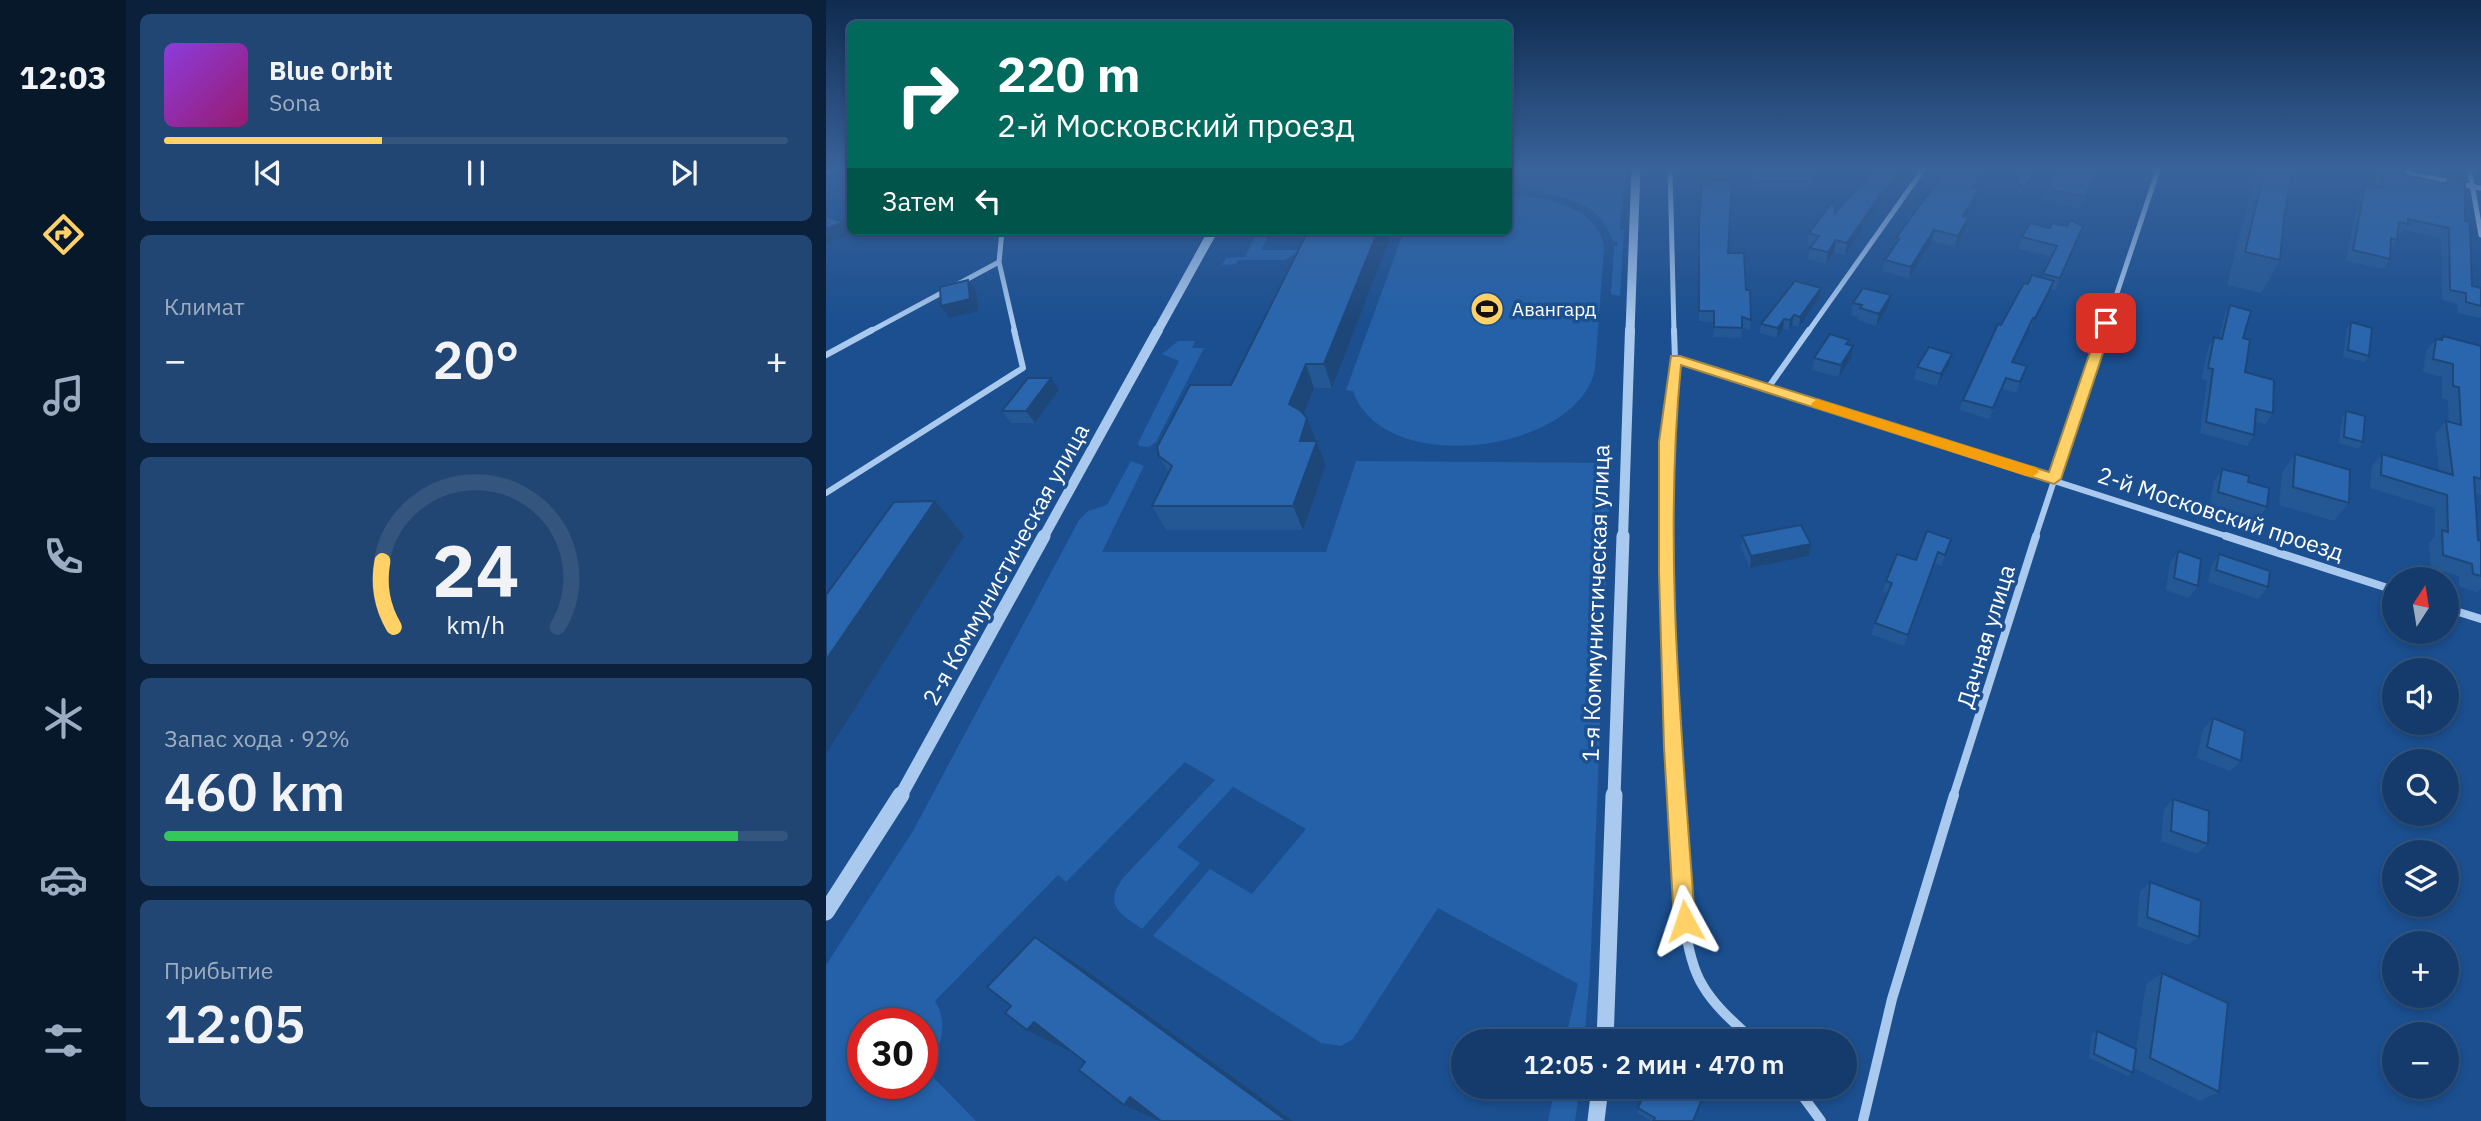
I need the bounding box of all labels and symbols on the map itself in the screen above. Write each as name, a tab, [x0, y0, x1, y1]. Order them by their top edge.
sports icon: Авангард	[1468, 290, 1506, 328]
pin	[2076, 293, 2136, 353]
place label: Авангард	[1512, 297, 1596, 321]
street label: 2-я Коммунистическая улица	[915, 418, 1095, 710]
street label: 1-я Коммунистическая улица	[1574, 444, 1616, 762]
street label: 2-й Московский проезд	[2094, 459, 2348, 567]
street label: Дачная улица	[1949, 561, 2021, 711]
north arrow	[2382, 567, 2459, 644]
position arrow	[1648, 884, 1722, 958]
speed limit sign: 30	[847, 1008, 938, 1099]

